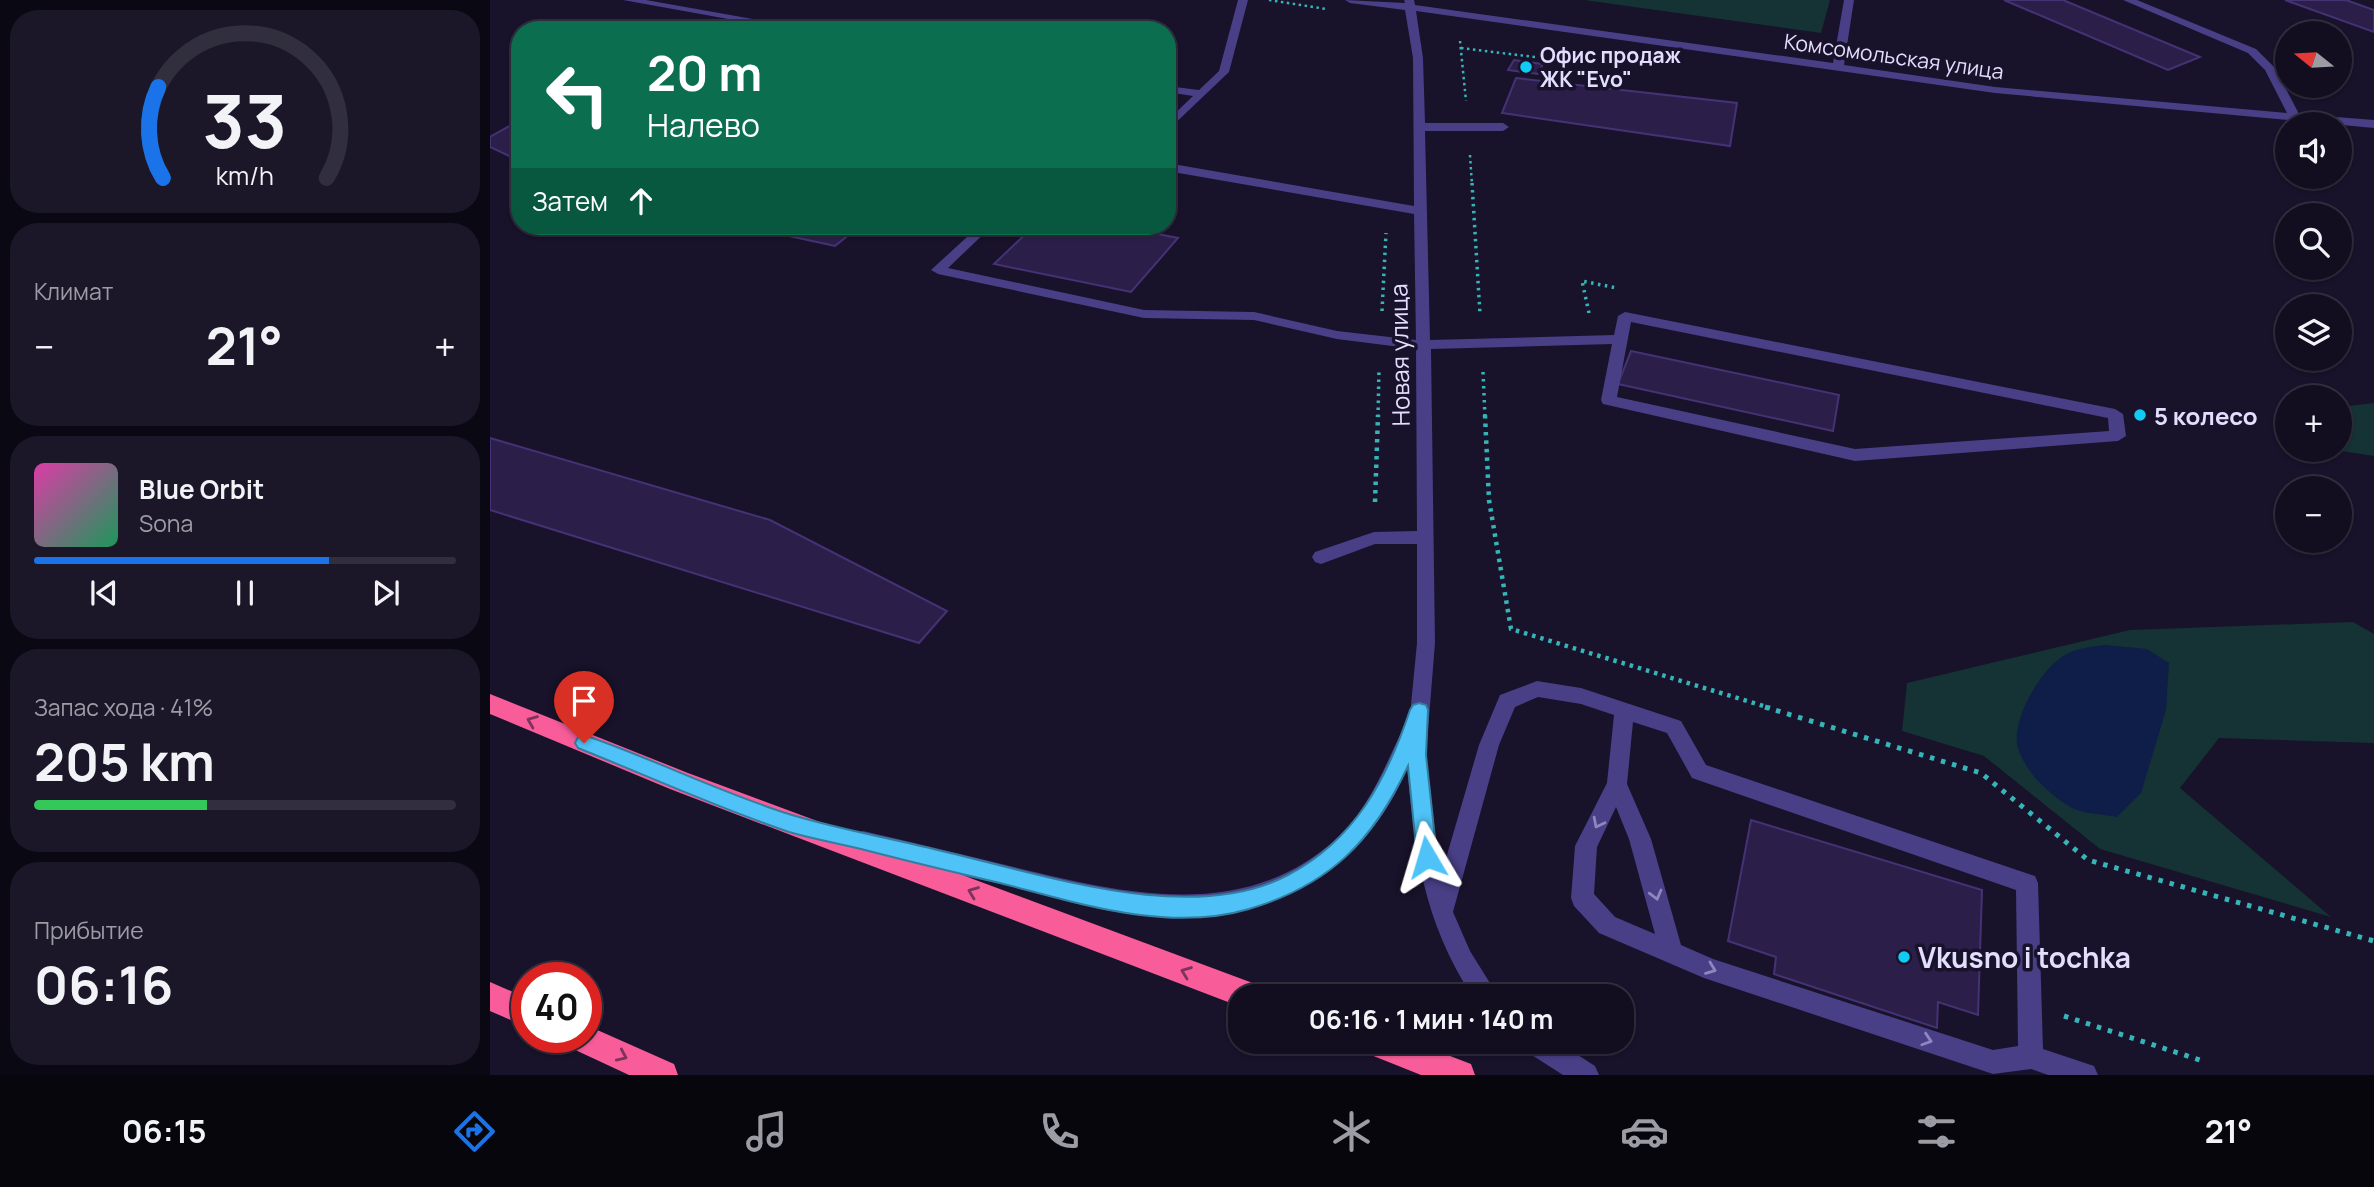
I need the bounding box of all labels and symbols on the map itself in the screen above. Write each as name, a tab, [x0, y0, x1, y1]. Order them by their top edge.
north arrow	[2275, 21, 2352, 98]
street label: Комсомольская улица	[1782, 27, 2006, 85]
place label: Офис продаж ЖК "Evo"	[1540, 41, 1681, 93]
marker: Офис продаж ЖК "Evo"	[1518, 59, 1534, 75]
street label: Новая улица	[1381, 283, 1417, 427]
place label: 5 колесо	[2154, 399, 2258, 432]
marker: 5 колесо	[2132, 407, 2148, 423]
pin	[554, 671, 614, 743]
one-way arrow	[527, 716, 539, 730]
one-way arrow	[1592, 816, 1606, 828]
position arrow	[1390, 820, 1464, 894]
one-way arrow	[967, 886, 979, 900]
one-way arrow	[1647, 889, 1662, 901]
place label: Vkusno i tochka	[1918, 938, 2131, 976]
marker: Vkusno i tochka	[1896, 949, 1912, 965]
one-way arrow	[1704, 961, 1717, 975]
speed limit sign: 40	[511, 962, 602, 1053]
one-way arrow	[1180, 966, 1192, 980]
one-way arrow	[1921, 1032, 1933, 1047]
one-way arrow	[615, 1048, 628, 1062]

